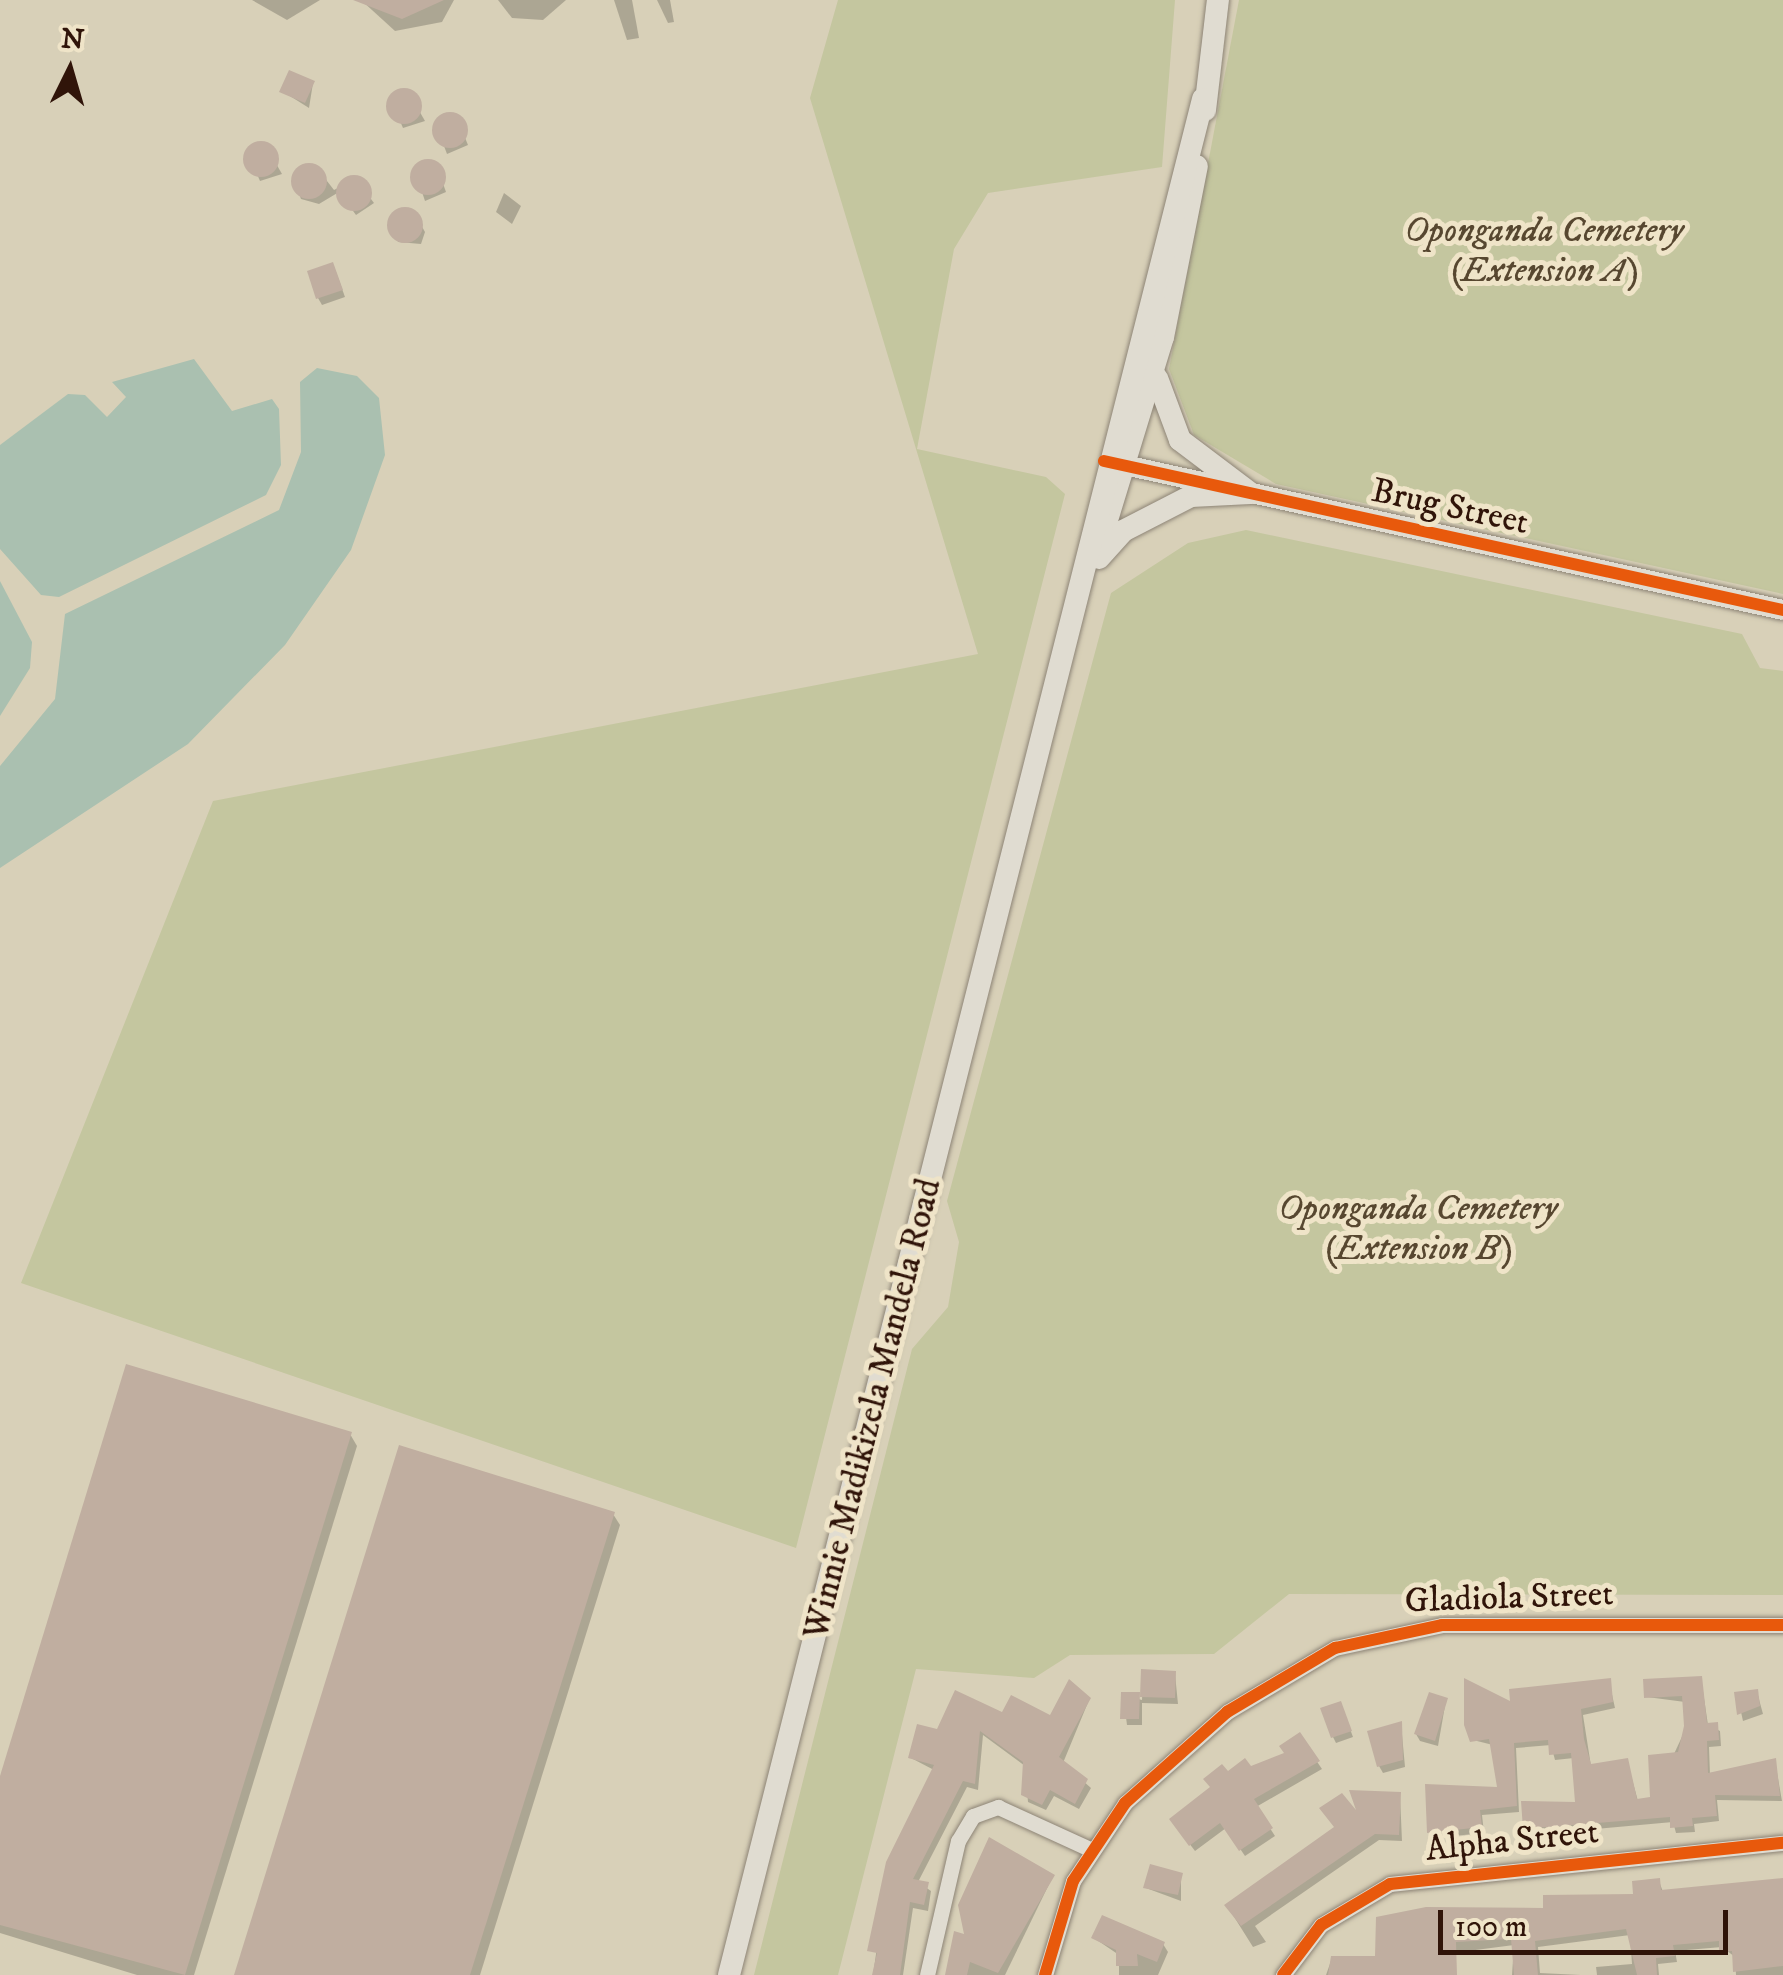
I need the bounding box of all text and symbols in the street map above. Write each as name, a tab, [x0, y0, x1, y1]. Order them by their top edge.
north arrow	[20, 20, 120, 120]
text: N	[60, 21, 86, 58]
park label: Oponganda Cemetery (Extension A)	[1405, 210, 1683, 292]
street label: Brug Street	[1368, 470, 1532, 544]
street label: Winnie Madikizela Mandela Road	[795, 1174, 951, 1644]
park label: Oponganda Cemetery (Extension B)	[1279, 1188, 1557, 1270]
street label: Gladiola Street	[1404, 1573, 1614, 1623]
street label: Alpha Street	[1423, 1811, 1601, 1871]
scale bar	[1443, 1890, 1733, 1952]
text: 100 m	[1455, 1909, 1527, 1946]

